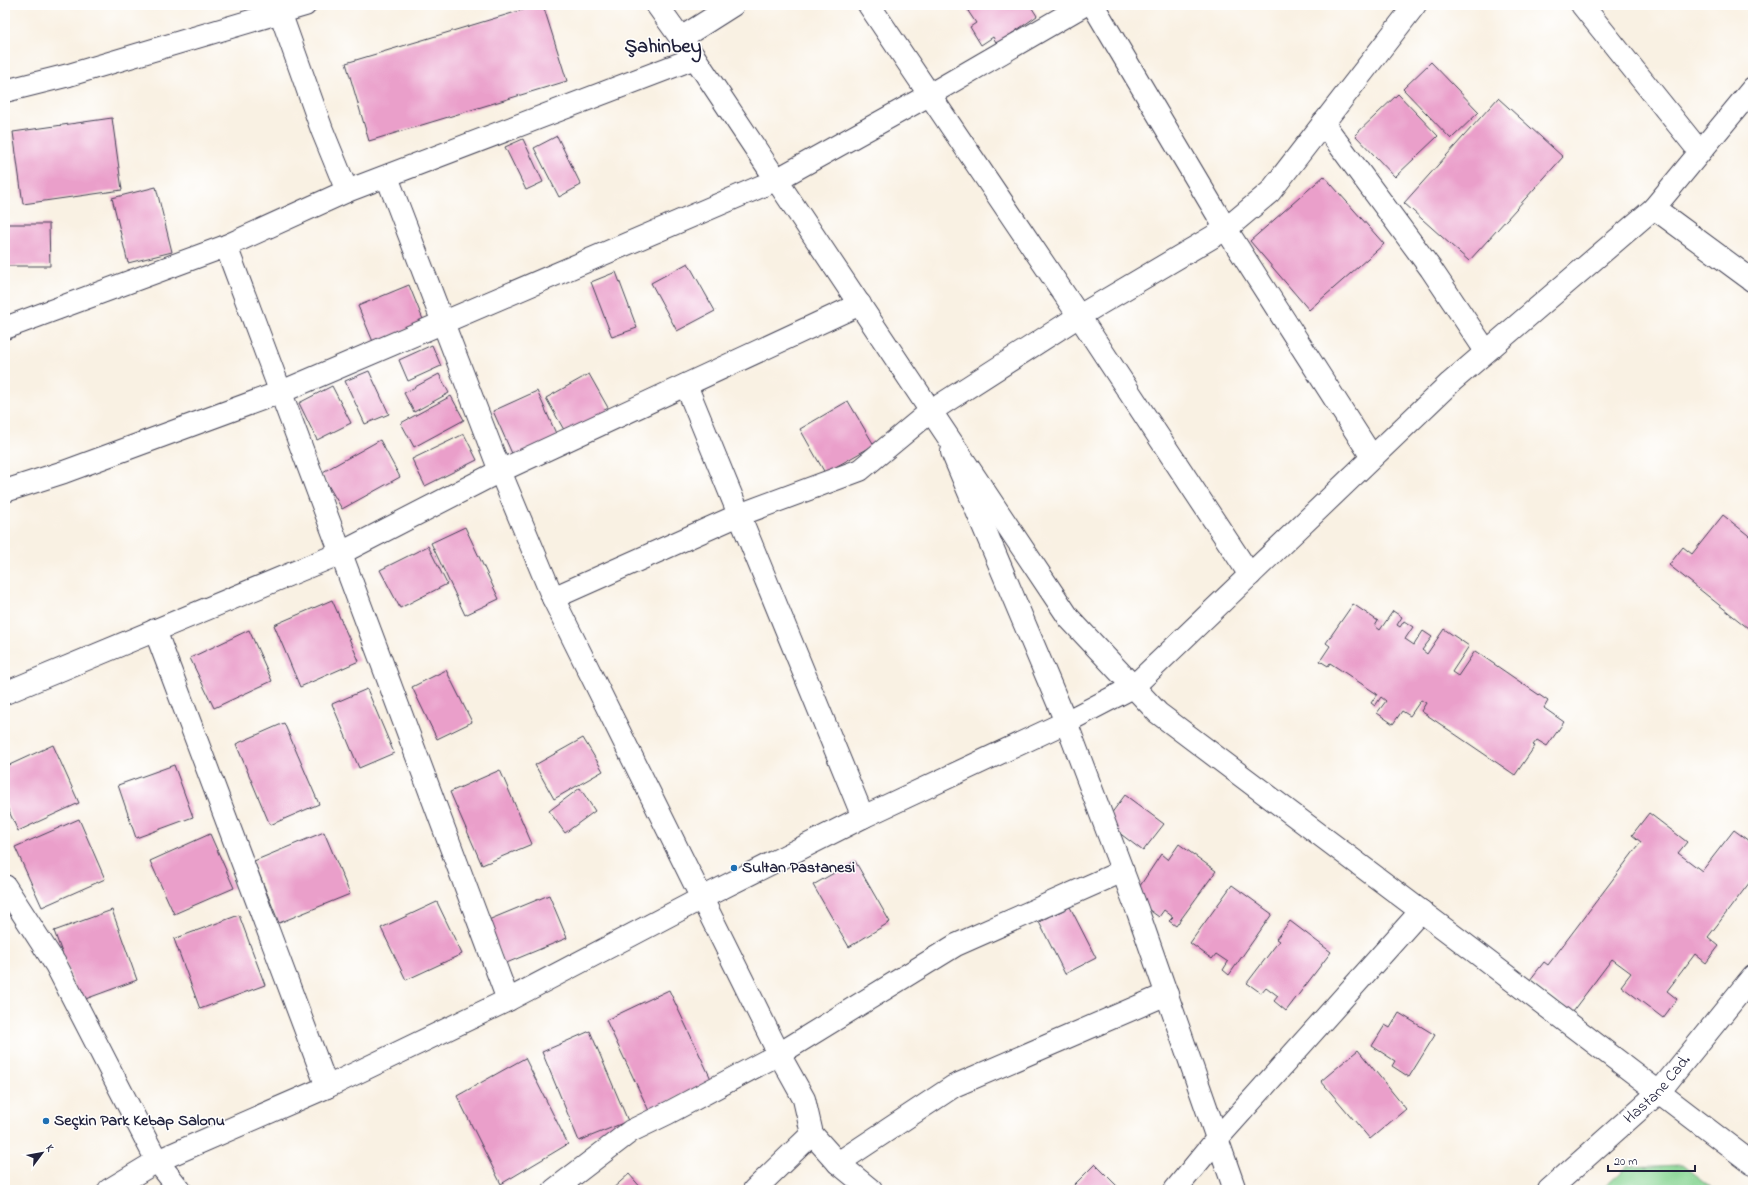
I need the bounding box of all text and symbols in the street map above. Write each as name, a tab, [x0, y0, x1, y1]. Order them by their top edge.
district label: Şahinbey	[624, 33, 702, 63]
place label: Sultan Pastanesi	[742, 856, 855, 880]
marker: Sultan Pastanesi	[729, 863, 739, 873]
street label: Hastane Cad.	[1618, 1049, 1697, 1130]
place label: Seçkin Park Kebap Salonu	[54, 1109, 225, 1133]
marker: Seçkin Park Kebap Salonu	[41, 1116, 51, 1126]
north arrow	[22, 1133, 62, 1173]
text: K	[41, 1142, 58, 1155]
scale bar	[1608, 1147, 1695, 1173]
text: 20 m	[1614, 1153, 1637, 1171]

